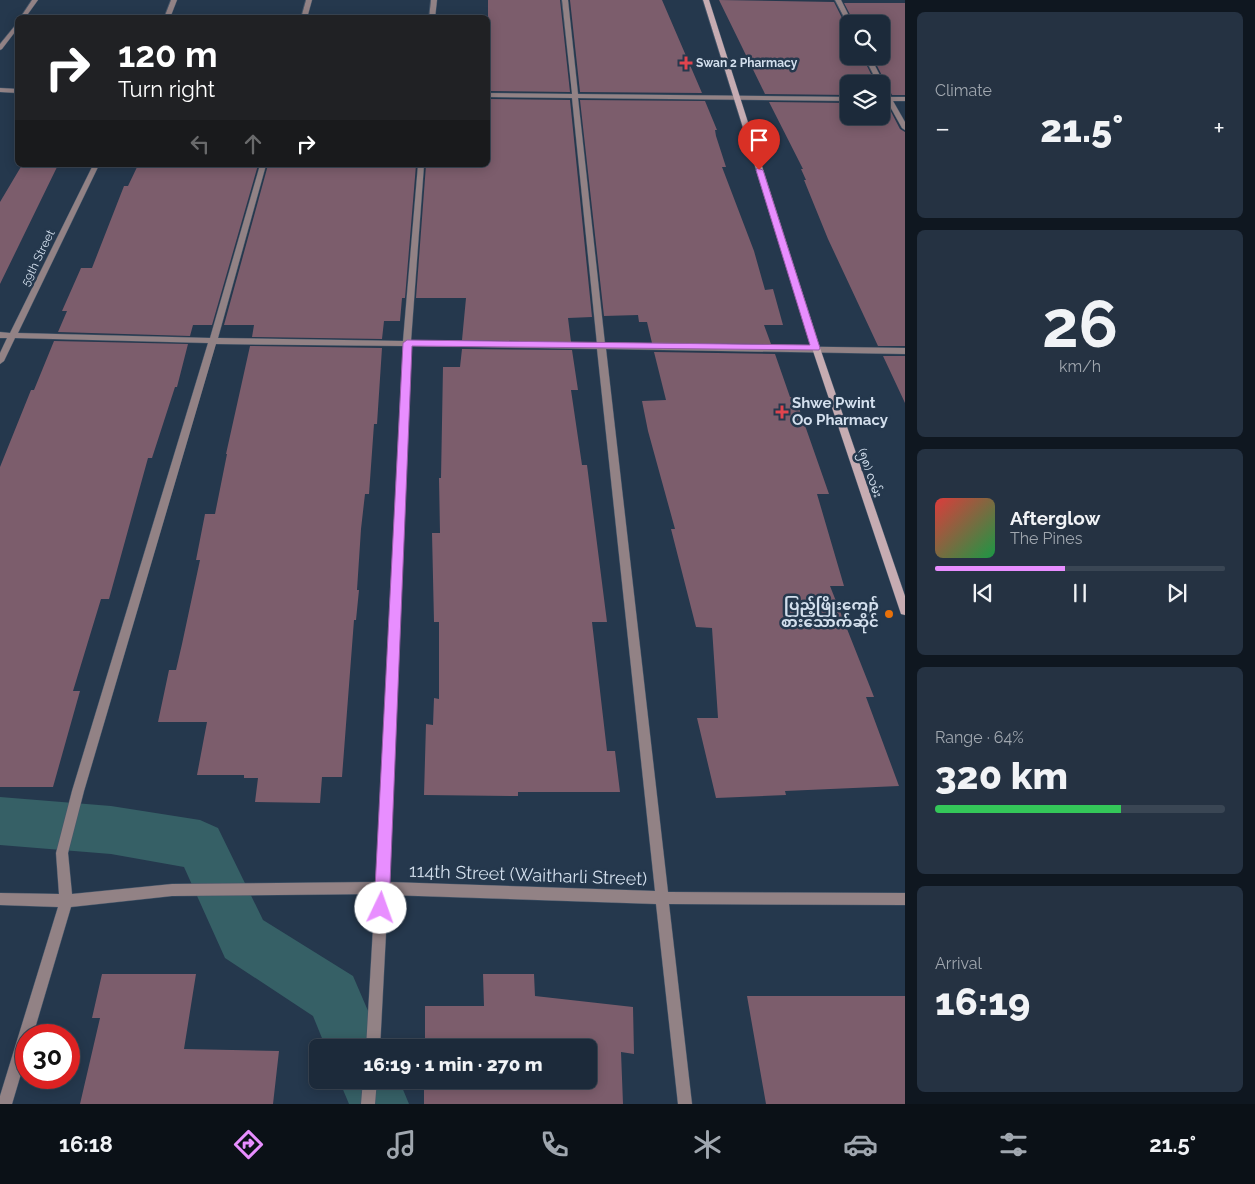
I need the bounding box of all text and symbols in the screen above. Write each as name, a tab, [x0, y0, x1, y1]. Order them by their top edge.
map controls	[840, 15, 890, 125]
button: search	[840, 15, 890, 65]
text: 120 m	[118, 34, 218, 75]
icon: right	[35, 35, 100, 100]
place label: Swan 2 Pharmacy	[696, 56, 798, 70]
marker: Swan 2 Pharmacy	[680, 57, 692, 69]
button: layers	[840, 75, 890, 125]
text: Turn right	[118, 76, 215, 102]
text: Climate	[935, 81, 992, 100]
text: 21.5°	[1040, 106, 1123, 151]
text: −	[935, 112, 950, 145]
text: +	[1213, 112, 1225, 145]
pin	[738, 119, 780, 170]
icon: arrive	[745, 126, 773, 154]
icon: left	[186, 130, 214, 158]
icon: ahead	[239, 130, 267, 158]
icon: right	[292, 130, 320, 158]
street label: 59th Street	[18, 228, 58, 288]
text: 26	[1042, 286, 1118, 362]
text: km/h	[1059, 357, 1101, 376]
place label: Shwe Pwint Oo Pharmacy	[792, 394, 889, 429]
marker: Shwe Pwint Oo Pharmacy	[776, 406, 788, 418]
street label: (၅၈) လမ်း	[852, 446, 887, 500]
text: Afterglow	[1010, 507, 1100, 529]
text: The Pines	[1010, 529, 1082, 548]
icon: previous	[969, 579, 997, 607]
icon: pause	[1066, 579, 1094, 607]
icon: next	[1163, 579, 1191, 607]
place label: ပြည့်ဖြိုးကျော် စားသောက်ဆိုင်	[781, 595, 879, 634]
marker: ပြည့်ဖြိုးကျော် စားသောက်ဆိုင်	[883, 608, 895, 620]
text: Range · 64%	[935, 728, 1024, 747]
text: 320 km	[935, 753, 1068, 798]
street label: 114th Street (Waitharli Street)	[409, 860, 648, 889]
position arrow	[354, 881, 406, 933]
text: Arrival	[935, 954, 982, 973]
text: 16:19	[935, 979, 1030, 1024]
speed limit sign: 30	[15, 1024, 80, 1089]
text: 16:19 · 1 min · 270 m	[363, 1053, 543, 1075]
icon: directions	[231, 1127, 266, 1162]
icon: music	[384, 1127, 419, 1162]
icon: phone	[537, 1127, 572, 1162]
icon: climate	[690, 1127, 725, 1162]
icon: car	[843, 1127, 878, 1162]
icon: filters	[996, 1127, 1031, 1162]
text: 16:18	[59, 1131, 113, 1157]
text: 21.5°	[1149, 1131, 1196, 1157]

